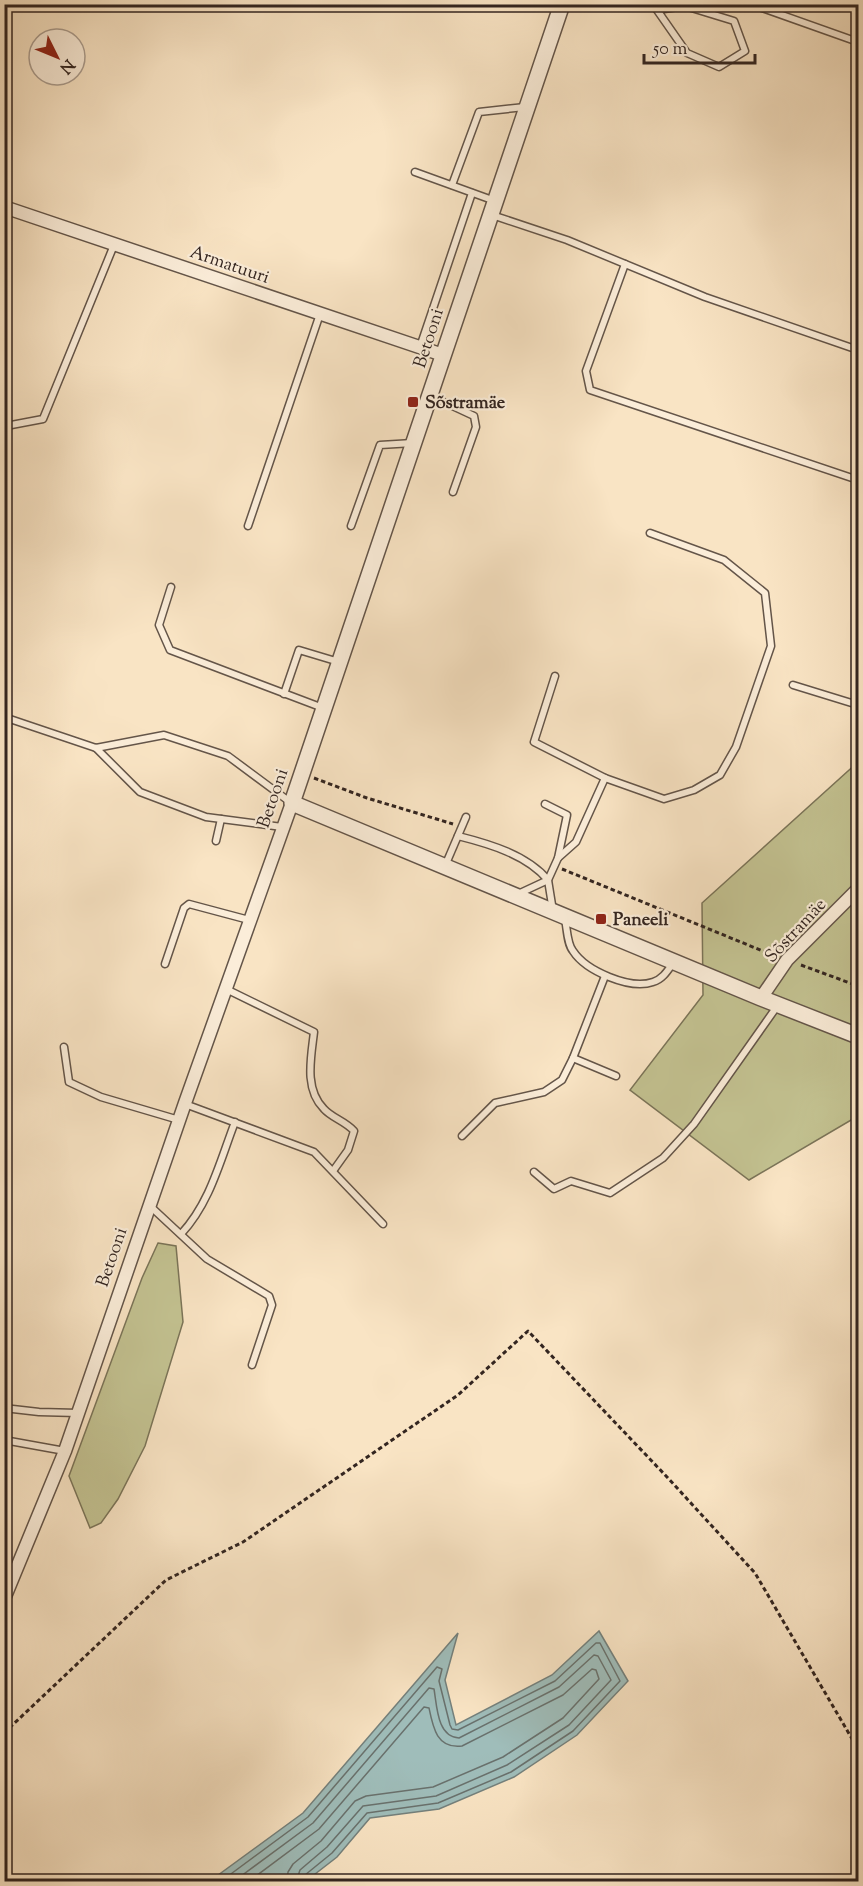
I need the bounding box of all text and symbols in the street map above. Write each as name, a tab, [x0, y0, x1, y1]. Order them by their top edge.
north arrow	[27, 27, 87, 87]
scale bar	[644, 27, 755, 65]
text: 50 m	[652, 37, 688, 63]
text: N	[53, 53, 79, 78]
street label: Armatuuri	[186, 240, 273, 292]
street label: Betooni	[408, 305, 452, 372]
place label: Sõstramäe	[425, 391, 506, 417]
marker: Sõstramäe	[406, 395, 420, 409]
street label: Betooni	[252, 765, 296, 832]
street label: Sõstramäe	[760, 893, 833, 970]
place label: Paneeli	[613, 908, 669, 934]
marker: Paneeli	[594, 912, 608, 926]
street label: Betooni	[91, 1224, 135, 1291]

